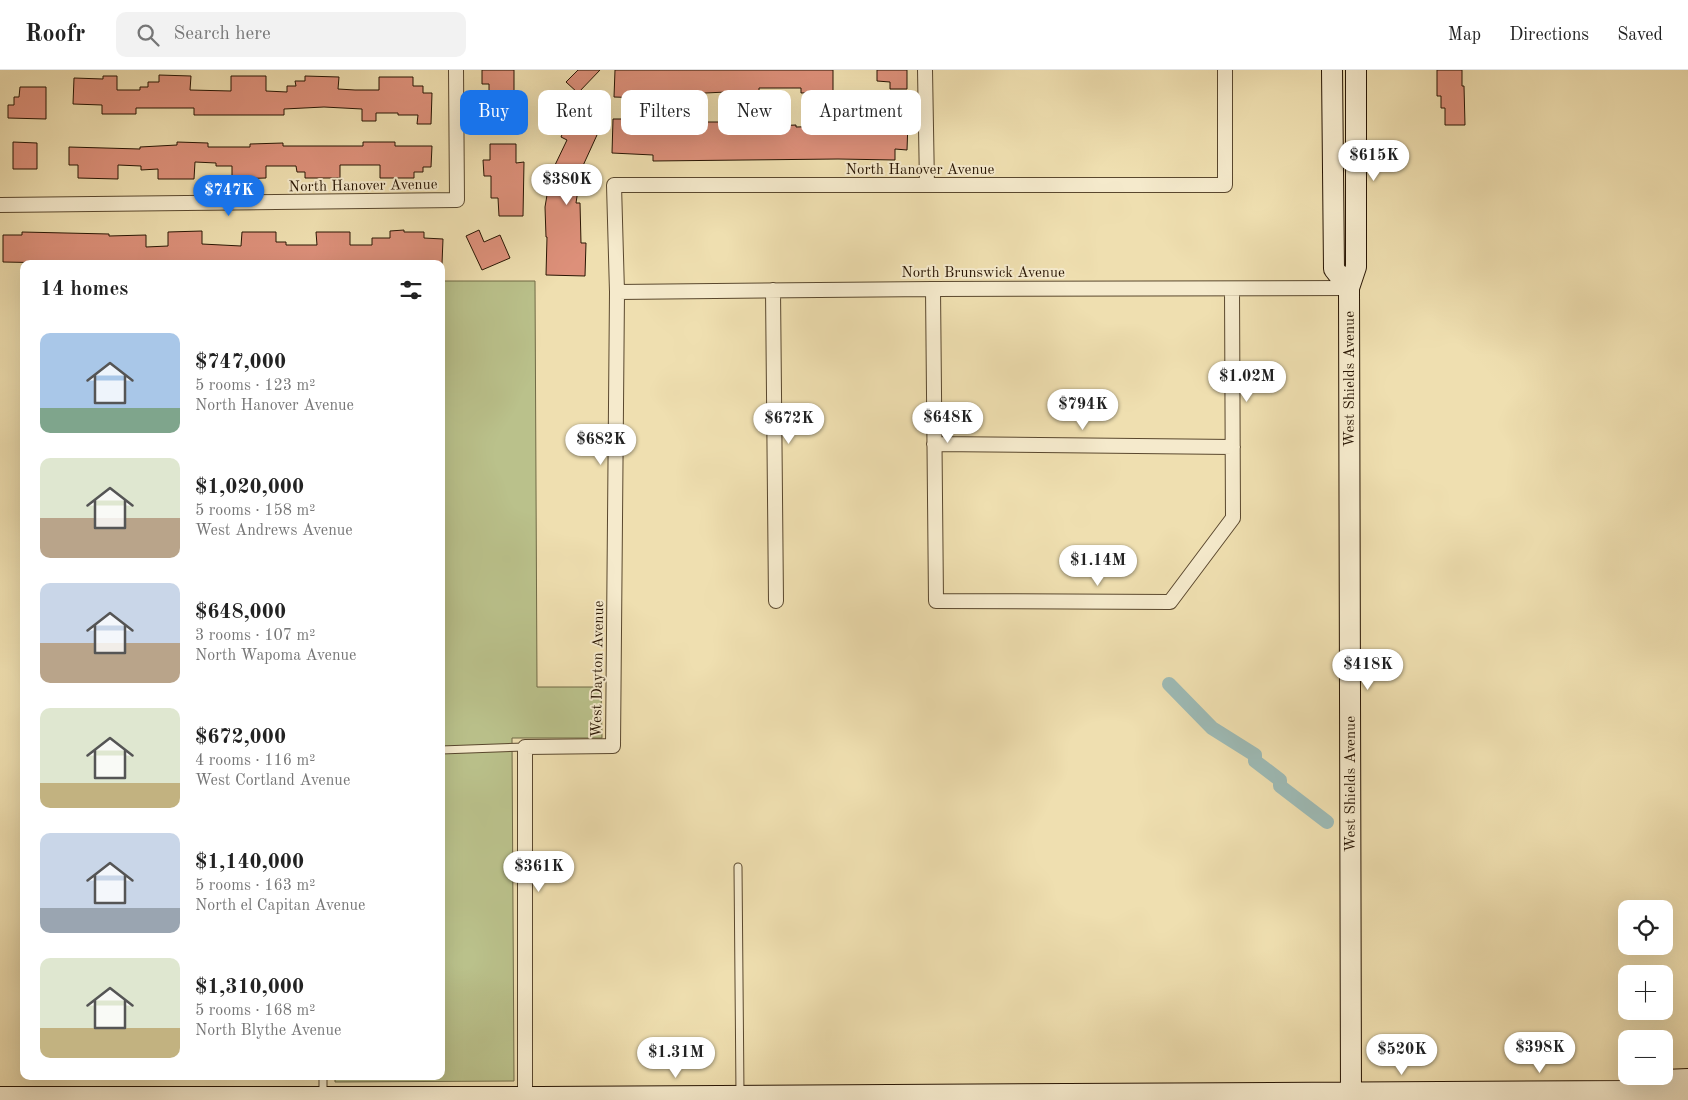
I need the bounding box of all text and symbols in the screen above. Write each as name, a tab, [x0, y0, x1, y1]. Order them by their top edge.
search box	[116, 12, 466, 57]
icon: search	[134, 21, 162, 49]
text: Roofr	[25, 23, 86, 47]
text: Search here	[174, 25, 271, 44]
text: Map	[1448, 26, 1481, 44]
text: Directions	[1509, 26, 1589, 44]
text: Saved	[1617, 26, 1663, 44]
chip: Buy	[460, 90, 528, 135]
chip: Rent	[538, 90, 611, 135]
chip: Filters	[621, 90, 708, 135]
chip: New	[718, 90, 791, 135]
chip: Apartment	[801, 90, 921, 135]
pin: $615K	[1339, 140, 1409, 182]
text: $615K	[1349, 148, 1399, 164]
street label: North Hanover Avenue	[845, 163, 995, 178]
pin: $380K	[532, 164, 602, 206]
text: $380K	[542, 172, 592, 188]
pin: $747K	[194, 174, 264, 217]
street label: North Hanover Avenue	[288, 178, 438, 195]
text: $747K	[204, 183, 254, 199]
street label: North Brunswick Avenue	[901, 266, 1065, 281]
icon: filters	[397, 276, 425, 304]
text: 14 homes	[40, 279, 128, 300]
street label: West Shields Avenue	[1343, 311, 1358, 447]
text: $747,000	[195, 352, 286, 373]
icon: home	[80, 353, 140, 413]
pin: $1.02M	[1206, 360, 1288, 403]
text: $1.02M	[1219, 369, 1275, 385]
text: 5 rooms · 123 m²	[195, 378, 315, 394]
pin: $794K	[1048, 388, 1118, 431]
text: $794K	[1058, 397, 1108, 413]
text: North Hanover Avenue	[195, 398, 354, 414]
pin: $672K	[754, 402, 824, 445]
pin: $648K	[913, 402, 983, 444]
text: $648K	[923, 410, 973, 426]
text: $672K	[764, 411, 814, 427]
pin: $682K	[566, 424, 636, 466]
text: $682K	[576, 432, 626, 448]
text: $1,020,000	[195, 477, 304, 498]
icon: home	[80, 478, 140, 538]
text: 5 rooms · 158 m²	[195, 503, 315, 519]
text: West Andrews Avenue	[195, 523, 353, 539]
pin: $1.14M	[1057, 544, 1139, 587]
text: $1.14M	[1070, 553, 1126, 569]
street label: West Dayton Avenue	[590, 600, 607, 738]
text: $648,000	[195, 602, 286, 623]
icon: home	[80, 603, 140, 663]
text: 3 rooms · 107 m²	[195, 628, 315, 644]
text: North Wapoma Avenue	[195, 648, 356, 664]
pin: $418K	[1333, 648, 1403, 691]
text: $418K	[1343, 657, 1393, 673]
street label: West Shields Avenue	[1344, 716, 1359, 852]
text: $672,000	[195, 727, 286, 748]
icon: home	[80, 728, 140, 788]
text: 4 rooms · 116 m²	[195, 753, 315, 769]
text: West Cortland Avenue	[195, 773, 350, 789]
pin: $361K	[504, 850, 574, 893]
text: $1,140,000	[195, 852, 304, 873]
icon: home	[80, 853, 140, 913]
text: $361K	[514, 859, 564, 875]
text: 5 rooms · 163 m²	[195, 878, 315, 894]
text: North el Capitan Avenue	[195, 898, 365, 914]
map controls	[1618, 900, 1673, 1085]
button: locate	[1618, 900, 1673, 955]
button: +	[1618, 965, 1673, 1020]
text: $1,310,000	[195, 977, 304, 998]
icon: home	[80, 978, 140, 1038]
text: 5 rooms · 168 m²	[195, 1003, 315, 1019]
text: North Blythe Avenue	[195, 1023, 341, 1039]
button: −	[1618, 1030, 1673, 1085]
pin: $398K	[1505, 1032, 1575, 1074]
pin: $520K	[1367, 1034, 1437, 1076]
pin: $1.31M	[635, 1036, 717, 1079]
text: $398K	[1515, 1040, 1565, 1056]
text: $520K	[1377, 1042, 1427, 1058]
text: $1.31M	[648, 1045, 704, 1061]

